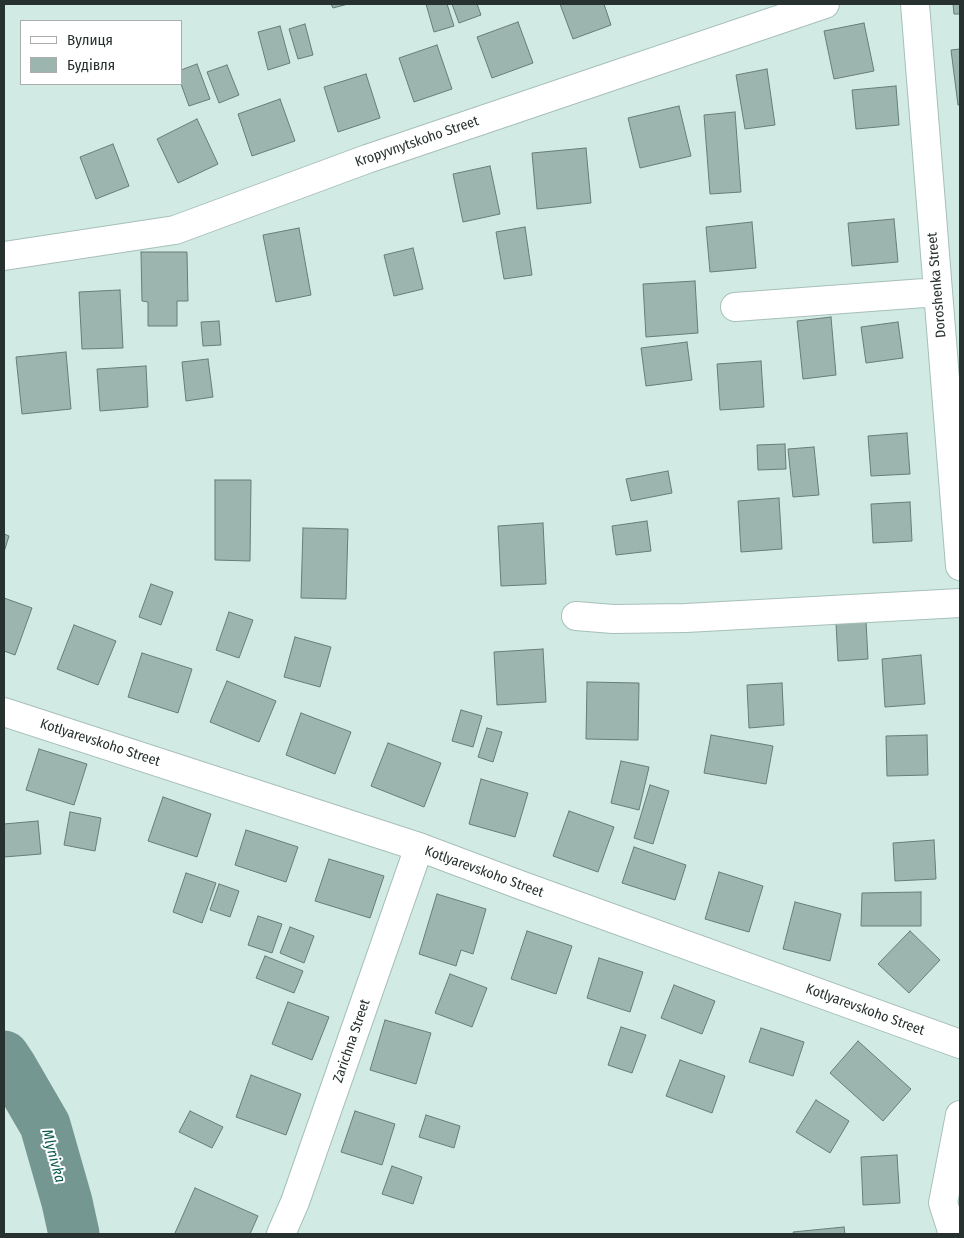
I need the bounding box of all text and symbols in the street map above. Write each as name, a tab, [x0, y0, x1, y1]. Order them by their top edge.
legend	[20, 20, 182, 85]
text: Вулиця	[67, 31, 113, 49]
text: Будівля	[67, 56, 115, 74]
street label: Kropyvnytskoho Street	[353, 113, 481, 171]
street label: Doroshenka Street	[924, 232, 950, 338]
street label: Kotlyarevskoho Street	[38, 716, 162, 770]
street label: Kotlyarevskoho Street	[422, 843, 546, 901]
street label: Kotlyarevskoho Street	[803, 981, 927, 1039]
street label: Zarichna Street	[330, 997, 374, 1085]
water label: Mlynivka	[37, 1127, 69, 1185]

